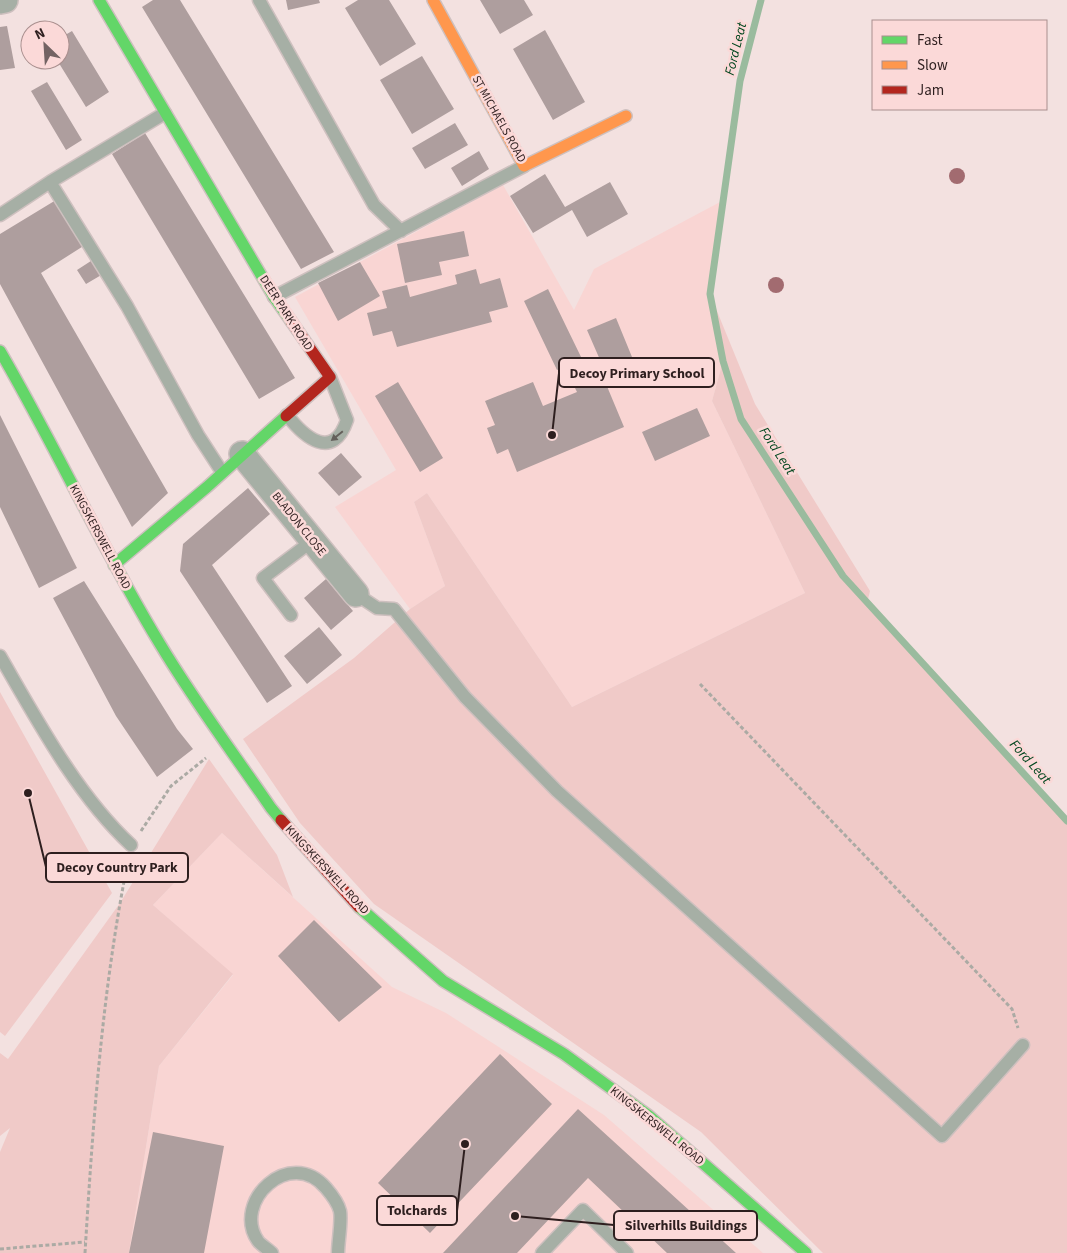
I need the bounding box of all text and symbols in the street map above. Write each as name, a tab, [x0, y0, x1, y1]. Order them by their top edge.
north arrow	[20, 20, 70, 70]
water label: Ford Leat	[720, 20, 752, 77]
legend	[872, 20, 1047, 110]
text: N	[31, 23, 48, 45]
text: Fast	[917, 30, 943, 51]
text: Slow	[917, 55, 948, 76]
street label: ST MICHAELS ROAD	[468, 72, 530, 166]
text: Jam	[917, 80, 944, 101]
street label: DEER PARK ROAD	[255, 272, 317, 354]
callout: Decoy Primary School	[559, 358, 714, 387]
text: Decoy Primary School	[570, 364, 704, 384]
water label: Ford Leat	[754, 423, 800, 479]
one-way arrow	[330, 431, 343, 441]
street label: KINGSKERSWELL ROAD	[65, 482, 135, 592]
street label: BLADON CLOSE	[268, 488, 330, 560]
water label: Ford Leat	[1005, 735, 1056, 789]
street label: KINGSKERSWELL ROAD	[281, 822, 373, 918]
callout: Decoy Country Park	[46, 853, 188, 882]
text: Decoy Country Park	[56, 858, 178, 878]
street label: KINGSKERSWELL ROAD	[606, 1083, 708, 1169]
callout: Tolchards	[377, 1196, 457, 1225]
text: Tolchards	[387, 1201, 447, 1221]
callout: Silverhills Buildings	[614, 1211, 757, 1240]
text: Silverhills Buildings	[625, 1216, 747, 1236]

